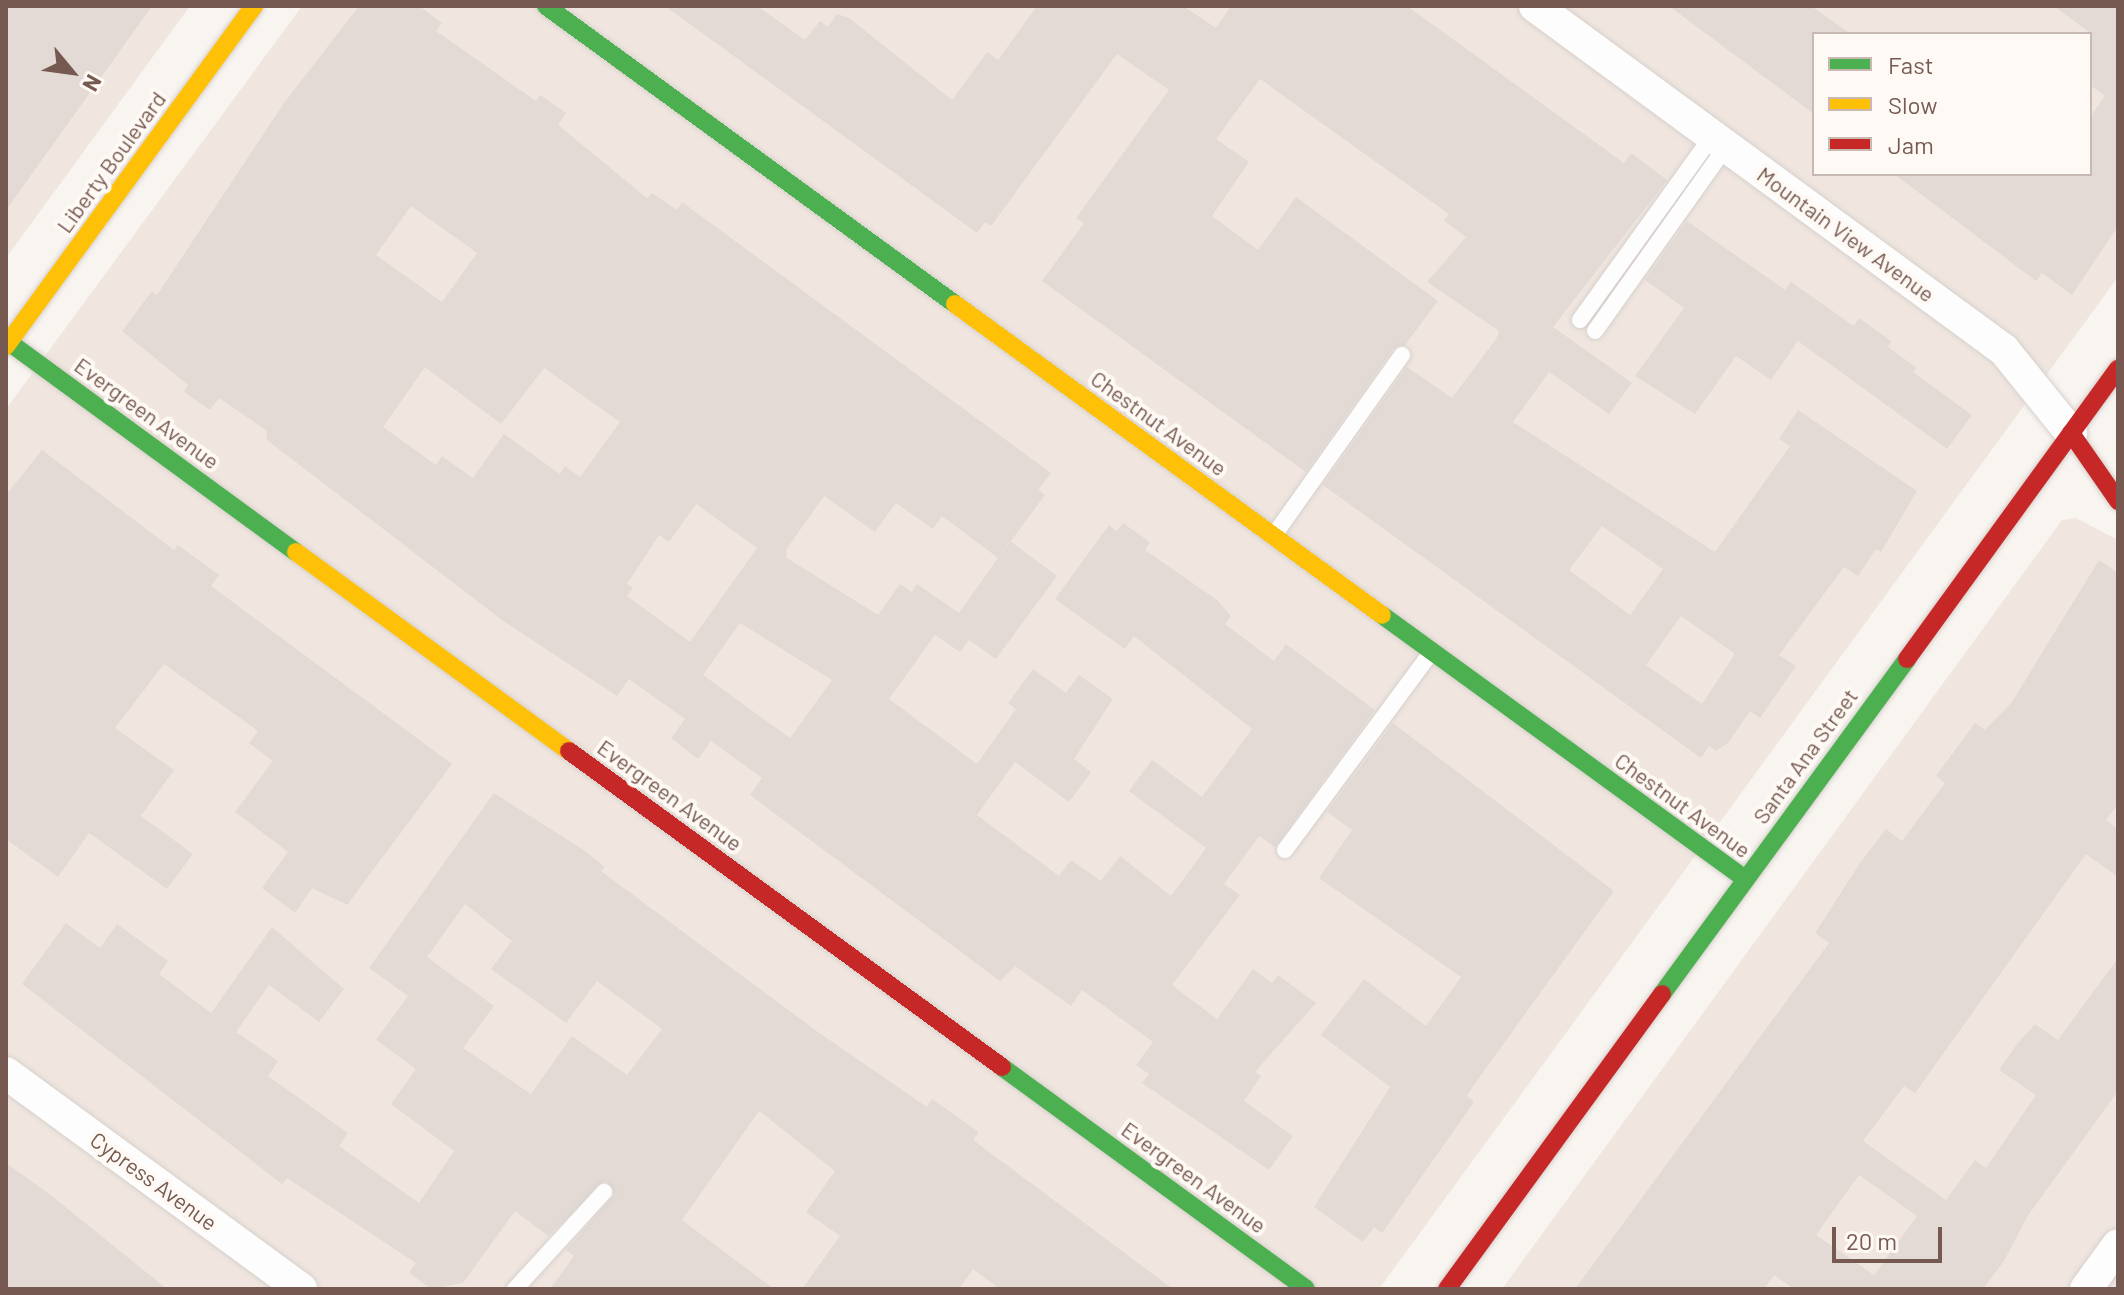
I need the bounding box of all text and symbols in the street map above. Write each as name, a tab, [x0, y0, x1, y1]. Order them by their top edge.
north arrow	[32, 32, 112, 112]
legend	[1812, 32, 2092, 176]
text: Fast	[1888, 50, 1933, 79]
text: N	[78, 71, 108, 96]
street label: Liberty Boulevard	[51, 86, 171, 238]
text: Slow	[1888, 90, 1937, 119]
text: Jam	[1888, 130, 1934, 159]
street label: Mountain View Avenue	[1752, 161, 1940, 307]
street label: Evergreen Avenue	[70, 352, 224, 474]
street label: Chestnut Avenue	[1086, 365, 1232, 481]
street label: Santa Ana Street	[1747, 683, 1863, 829]
street label: Evergreen Avenue	[593, 734, 747, 856]
street label: Chestnut Avenue	[1610, 747, 1756, 863]
street label: Evergreen Avenue	[1117, 1116, 1271, 1238]
street label: Cypress Avenue	[85, 1126, 223, 1236]
scale bar	[1836, 1211, 1946, 1261]
text: 20 m	[1846, 1226, 1897, 1255]

